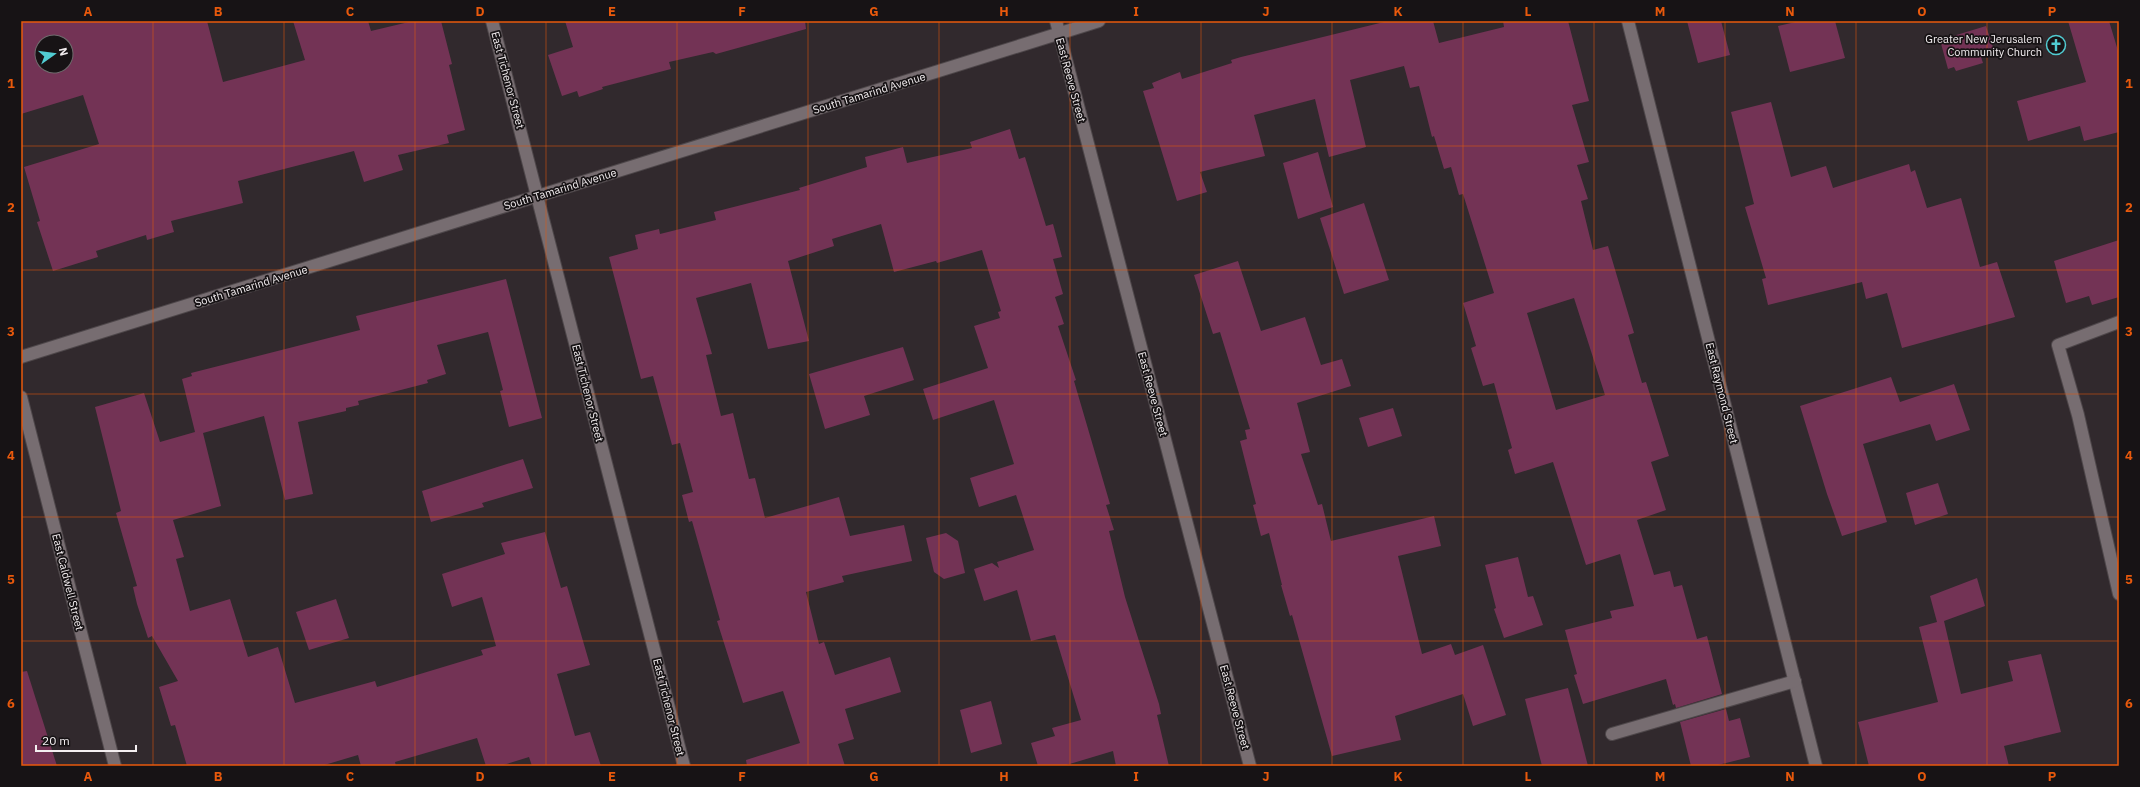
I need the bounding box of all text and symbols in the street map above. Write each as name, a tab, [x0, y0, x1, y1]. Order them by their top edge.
text: A	[84, 3, 93, 20]
text: B	[214, 3, 223, 20]
text: C	[346, 3, 355, 20]
text: D	[475, 3, 485, 20]
text: E	[608, 3, 616, 20]
text: F	[738, 3, 746, 20]
text: G	[869, 3, 879, 20]
text: H	[999, 3, 1009, 20]
text: I	[1133, 3, 1139, 20]
text: J	[1262, 3, 1270, 20]
text: K	[1393, 3, 1403, 20]
text: L	[1525, 3, 1532, 20]
text: M	[1655, 3, 1665, 20]
text: N	[1785, 3, 1795, 20]
text: O	[1917, 3, 1927, 20]
text: P	[2048, 3, 2057, 20]
street label: East Tichenor Street	[488, 30, 528, 130]
place label: Greater New Jerusalem Community Church	[1925, 32, 2042, 59]
north arrow	[34, 34, 74, 74]
church icon: Greater New Jerusalem Community Church	[2045, 34, 2067, 56]
street label: East Reeve Street	[1053, 36, 1089, 124]
text: N	[56, 46, 71, 57]
street label: South Tamarind Avenue	[811, 69, 927, 117]
text: 1	[7, 75, 15, 92]
text: 1	[2125, 75, 2133, 92]
street label: South Tamarind Avenue	[502, 165, 618, 213]
text: 2	[7, 199, 15, 216]
text: 2	[2125, 199, 2133, 216]
street label: South Tamarind Avenue	[193, 262, 309, 310]
text: 3	[7, 323, 15, 340]
text: 3	[2125, 323, 2133, 340]
street label: East Raymond Street	[1703, 341, 1741, 445]
street label: East Tichenor Street	[569, 343, 607, 443]
street label: East Reeve Street	[1135, 350, 1171, 438]
text: 4	[7, 447, 15, 464]
text: 4	[2125, 447, 2133, 464]
street label: East Caldwell Street	[49, 532, 87, 632]
text: 5	[7, 571, 15, 588]
text: 5	[2125, 571, 2133, 588]
street label: East Tichenor Street	[650, 657, 688, 757]
street label: East Reeve Street	[1217, 663, 1253, 751]
text: 6	[7, 695, 15, 712]
text: 6	[2125, 695, 2133, 712]
scale bar	[36, 727, 136, 753]
text: 20 m	[42, 733, 70, 748]
text: A	[84, 768, 93, 785]
text: B	[214, 768, 223, 785]
text: C	[346, 768, 355, 785]
text: D	[475, 768, 485, 785]
text: E	[608, 768, 616, 785]
text: F	[738, 768, 746, 785]
text: G	[869, 768, 879, 785]
text: H	[999, 768, 1009, 785]
text: I	[1133, 768, 1139, 785]
text: J	[1262, 768, 1270, 785]
text: K	[1393, 768, 1403, 785]
text: L	[1525, 768, 1532, 785]
text: M	[1655, 768, 1665, 785]
text: N	[1785, 768, 1795, 785]
text: O	[1917, 768, 1927, 785]
text: P	[2048, 768, 2057, 785]

